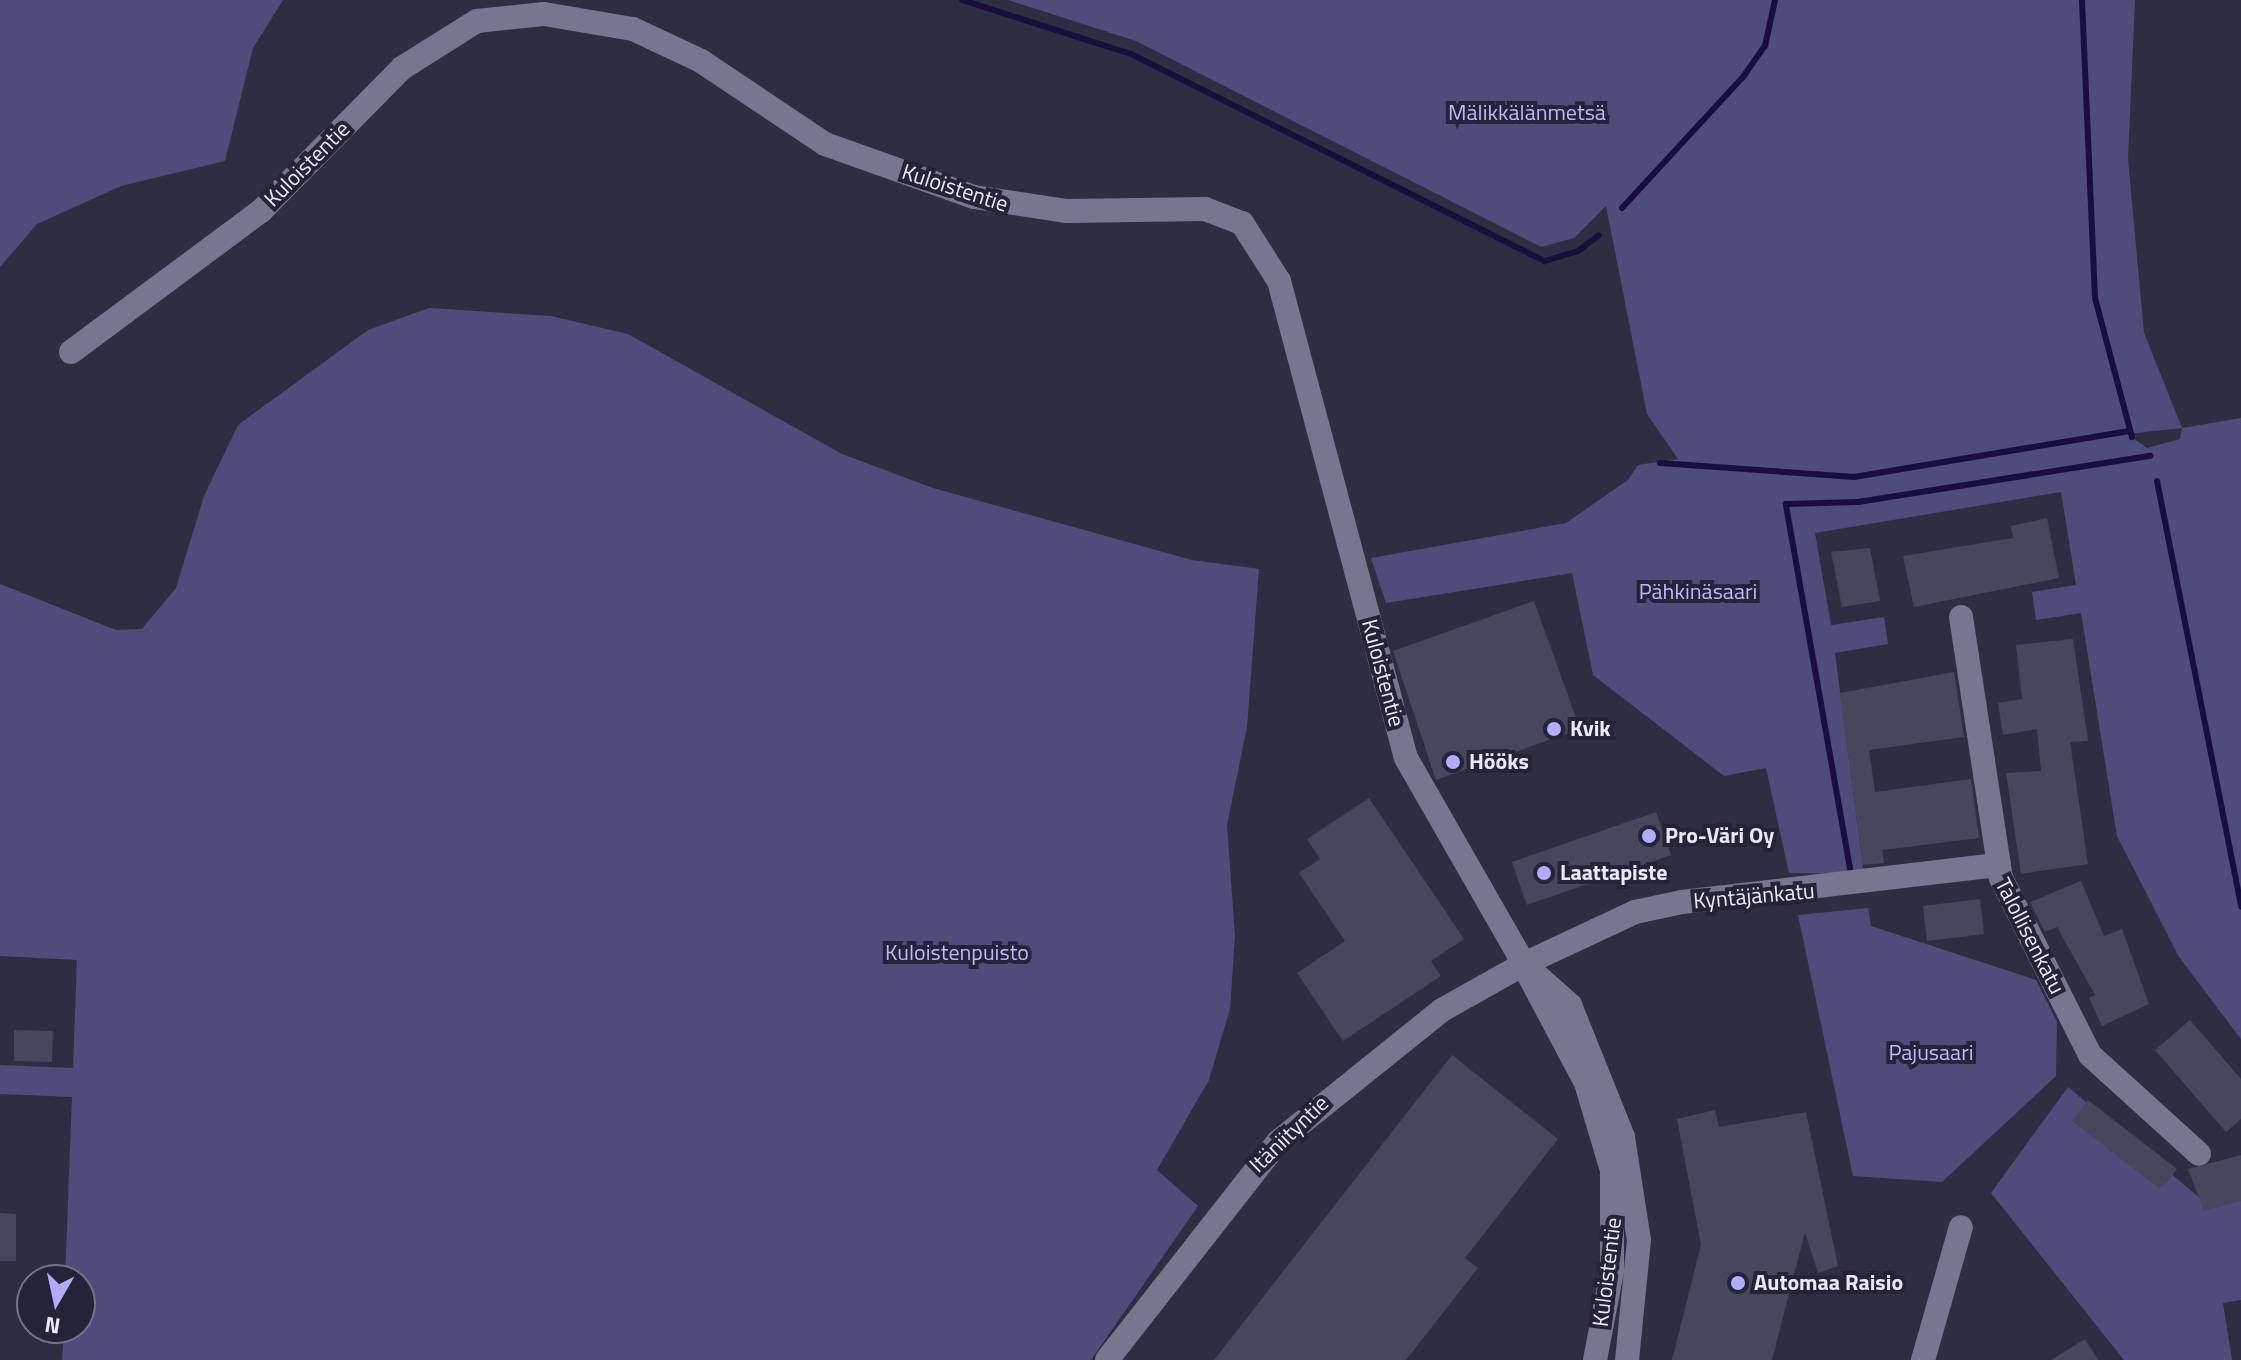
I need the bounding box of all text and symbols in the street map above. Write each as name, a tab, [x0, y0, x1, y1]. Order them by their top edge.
park label: Mälikkälänmetsä	[1448, 100, 1606, 126]
street label: Kuloistentie	[259, 116, 355, 212]
street label: Kuloistentie	[899, 158, 1011, 218]
park label: Pähkinäsaari	[1639, 579, 1757, 605]
street label: Kuloistentie	[1356, 617, 1410, 729]
place label: Kvik	[1570, 716, 1611, 742]
marker: Kvik	[1545, 720, 1563, 738]
place label: Hööks	[1469, 749, 1529, 775]
marker: Hööks	[1444, 753, 1462, 771]
place label: Pro-Väri Oy	[1665, 823, 1774, 849]
marker: Pro-Väri Oy	[1640, 827, 1658, 845]
place label: Laattapiste	[1560, 860, 1667, 886]
marker: Laattapiste	[1535, 864, 1553, 882]
street label: Talollisenkatu	[1990, 874, 2070, 998]
street label: Kyntäjänkatu	[1692, 878, 1816, 914]
park label: Kuloistenpuisto	[885, 940, 1029, 966]
park label: Pajusaari	[1888, 1040, 1974, 1066]
street label: Itäniityntie	[1244, 1090, 1334, 1178]
street label: Kuloistentie	[1587, 1216, 1627, 1328]
north arrow	[16, 1264, 96, 1344]
place label: Automaa Raisio	[1754, 1270, 1903, 1296]
marker: Automaa Raisio	[1729, 1274, 1747, 1292]
text: N	[42, 1308, 63, 1344]

